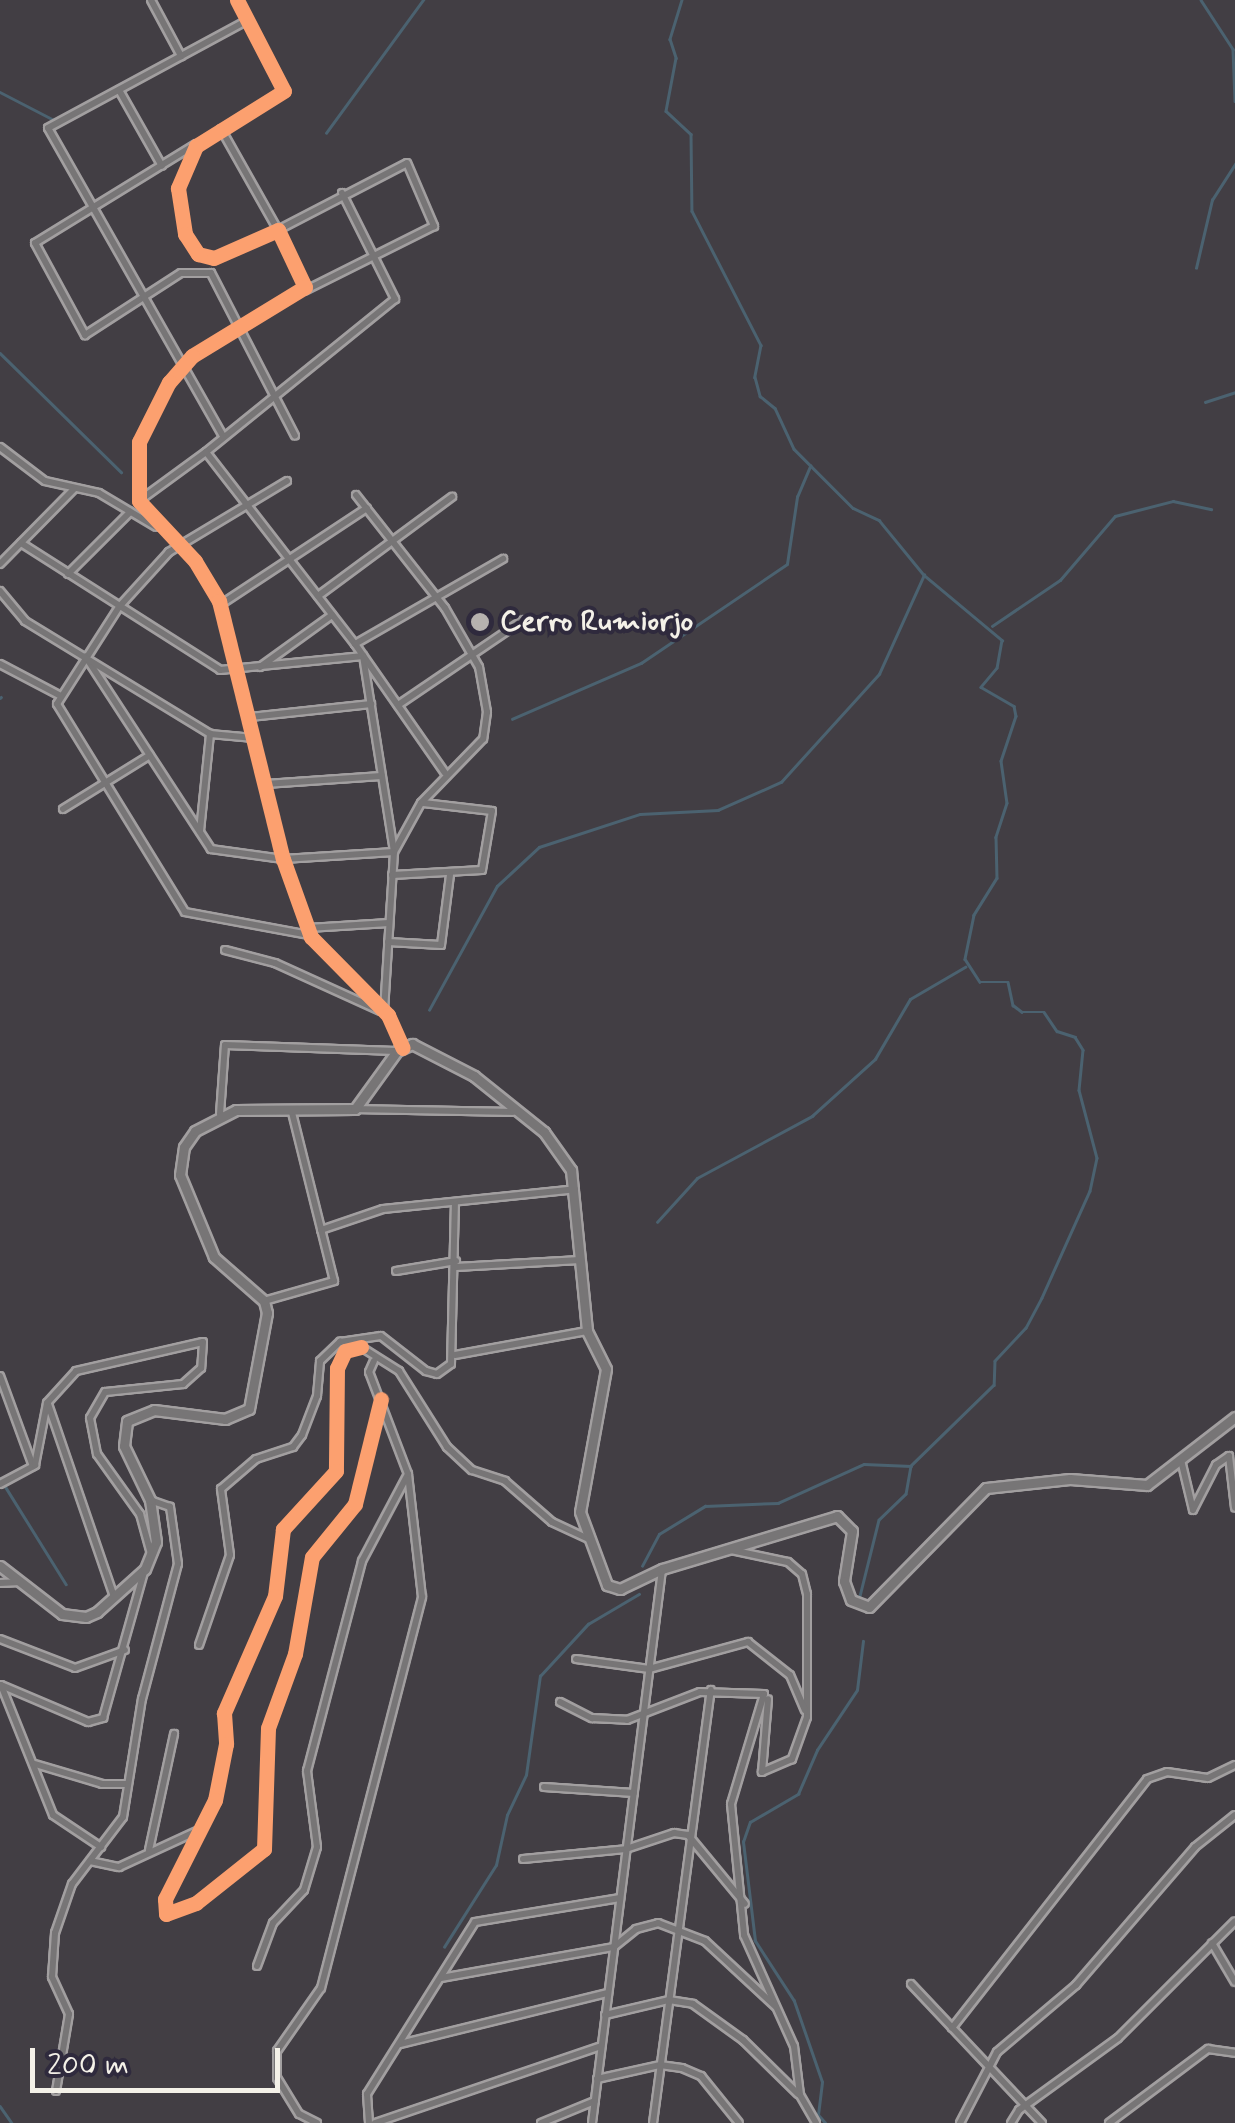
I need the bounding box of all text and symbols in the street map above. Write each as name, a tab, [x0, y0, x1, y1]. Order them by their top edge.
place label: Cerro Rumiorjo	[500, 604, 693, 640]
marker: Cerro Rumiorjo	[469, 611, 491, 633]
scale bar	[35, 2028, 285, 2090]
text: 200 m	[47, 2046, 129, 2085]

